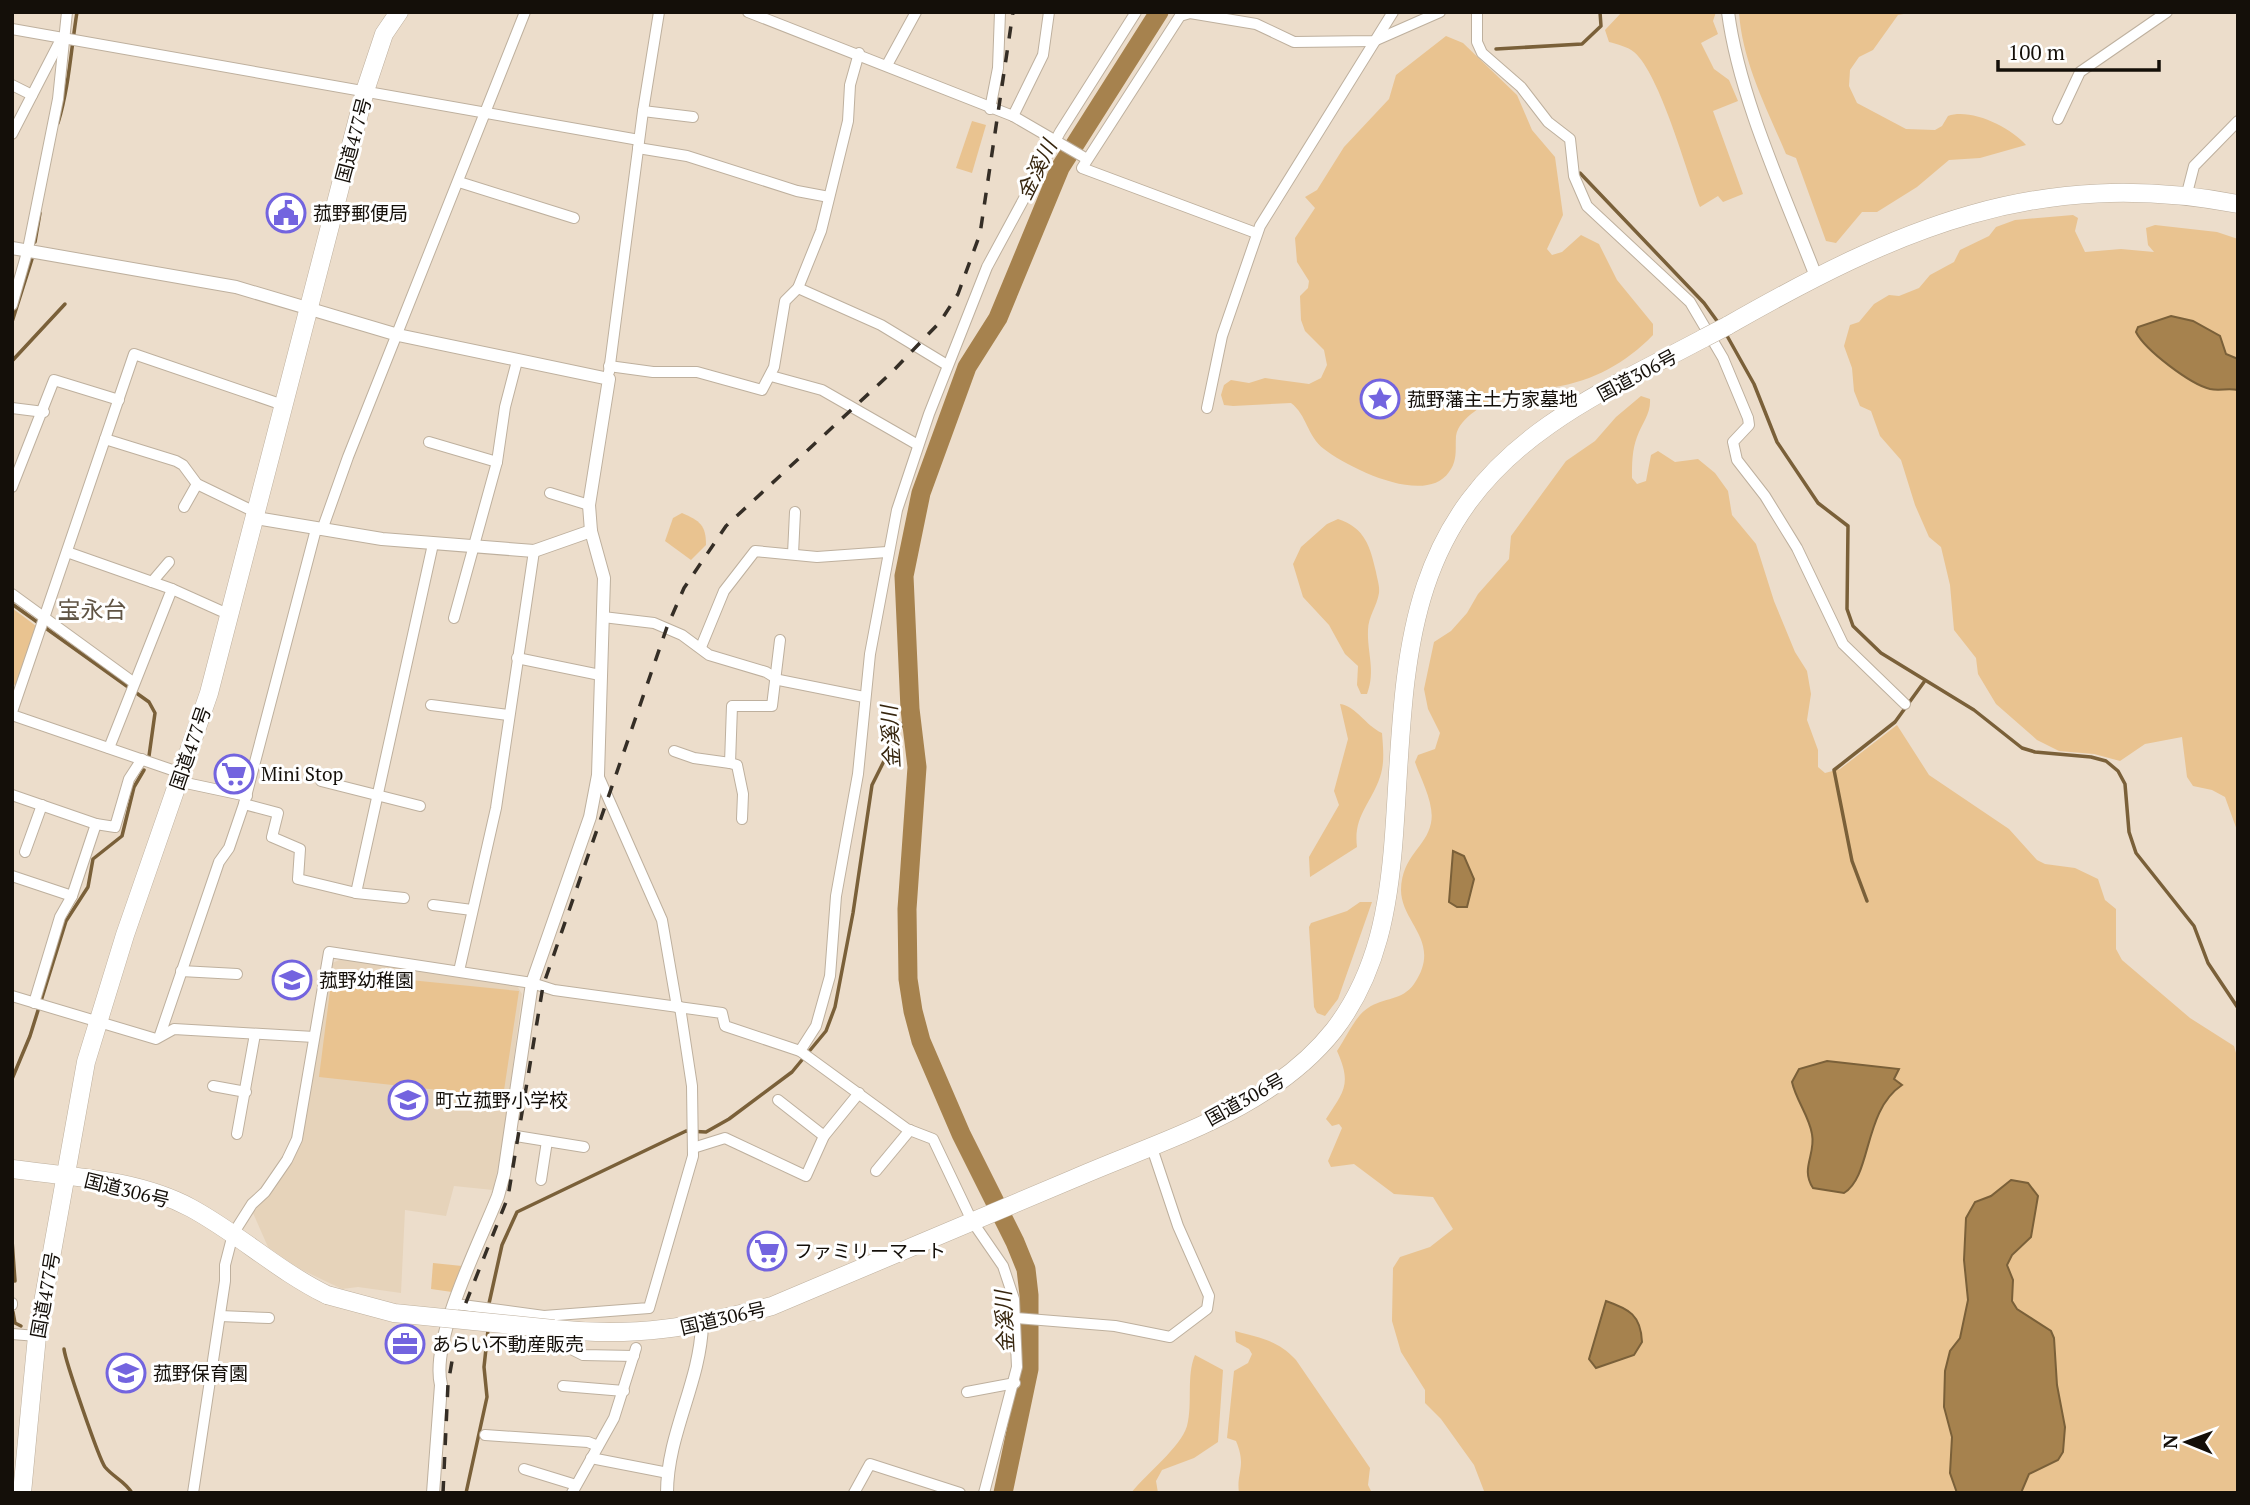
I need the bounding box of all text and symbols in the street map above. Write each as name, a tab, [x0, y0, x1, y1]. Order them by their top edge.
scale bar	[1998, 28, 2159, 72]
text: 100 m	[2008, 38, 2065, 66]
street label: 国道477号	[329, 94, 376, 185]
water label: 金溪川	[1010, 133, 1063, 204]
public building icon: 菰野郵便局	[265, 192, 307, 234]
place label: 菰野郵便局	[313, 200, 408, 225]
street label: 国道306号	[1592, 343, 1681, 406]
place icon: 菰野藩主土方家墓地	[1359, 378, 1401, 420]
place label: 菰野藩主土方家墓地	[1407, 386, 1578, 411]
district label: 宝永台	[58, 594, 127, 625]
street label: 国道477号	[163, 702, 216, 793]
water label: 金溪川	[874, 703, 906, 769]
supermarket icon: Mini Stop	[213, 753, 255, 795]
place label: Mini Stop	[261, 761, 343, 786]
school or university icon: 菰野幼稚園	[271, 959, 313, 1001]
place label: 菰野幼稚園	[319, 967, 414, 992]
street label: 国道306号	[1200, 1066, 1289, 1131]
school or university icon: 町立菰野小学校	[387, 1079, 429, 1121]
place label: 町立菰野小学校	[435, 1087, 568, 1112]
street label: 国道306号	[82, 1167, 173, 1212]
supermarket icon: ファミリーマート	[746, 1230, 788, 1272]
place label: ファミリーマート	[794, 1238, 946, 1263]
street label: 国道477号	[25, 1250, 64, 1340]
water label: 金溪川	[988, 1288, 1020, 1354]
street label: 国道306号	[678, 1296, 768, 1340]
office icon: あらい不動産販売	[384, 1323, 426, 1365]
place label: あらい不動産販売	[432, 1331, 584, 1356]
school or university icon: 菰野保育園	[105, 1352, 147, 1394]
place label: 菰野保育園	[153, 1360, 248, 1385]
north arrow	[2152, 1407, 2222, 1477]
text: N	[2157, 1434, 2182, 1449]

